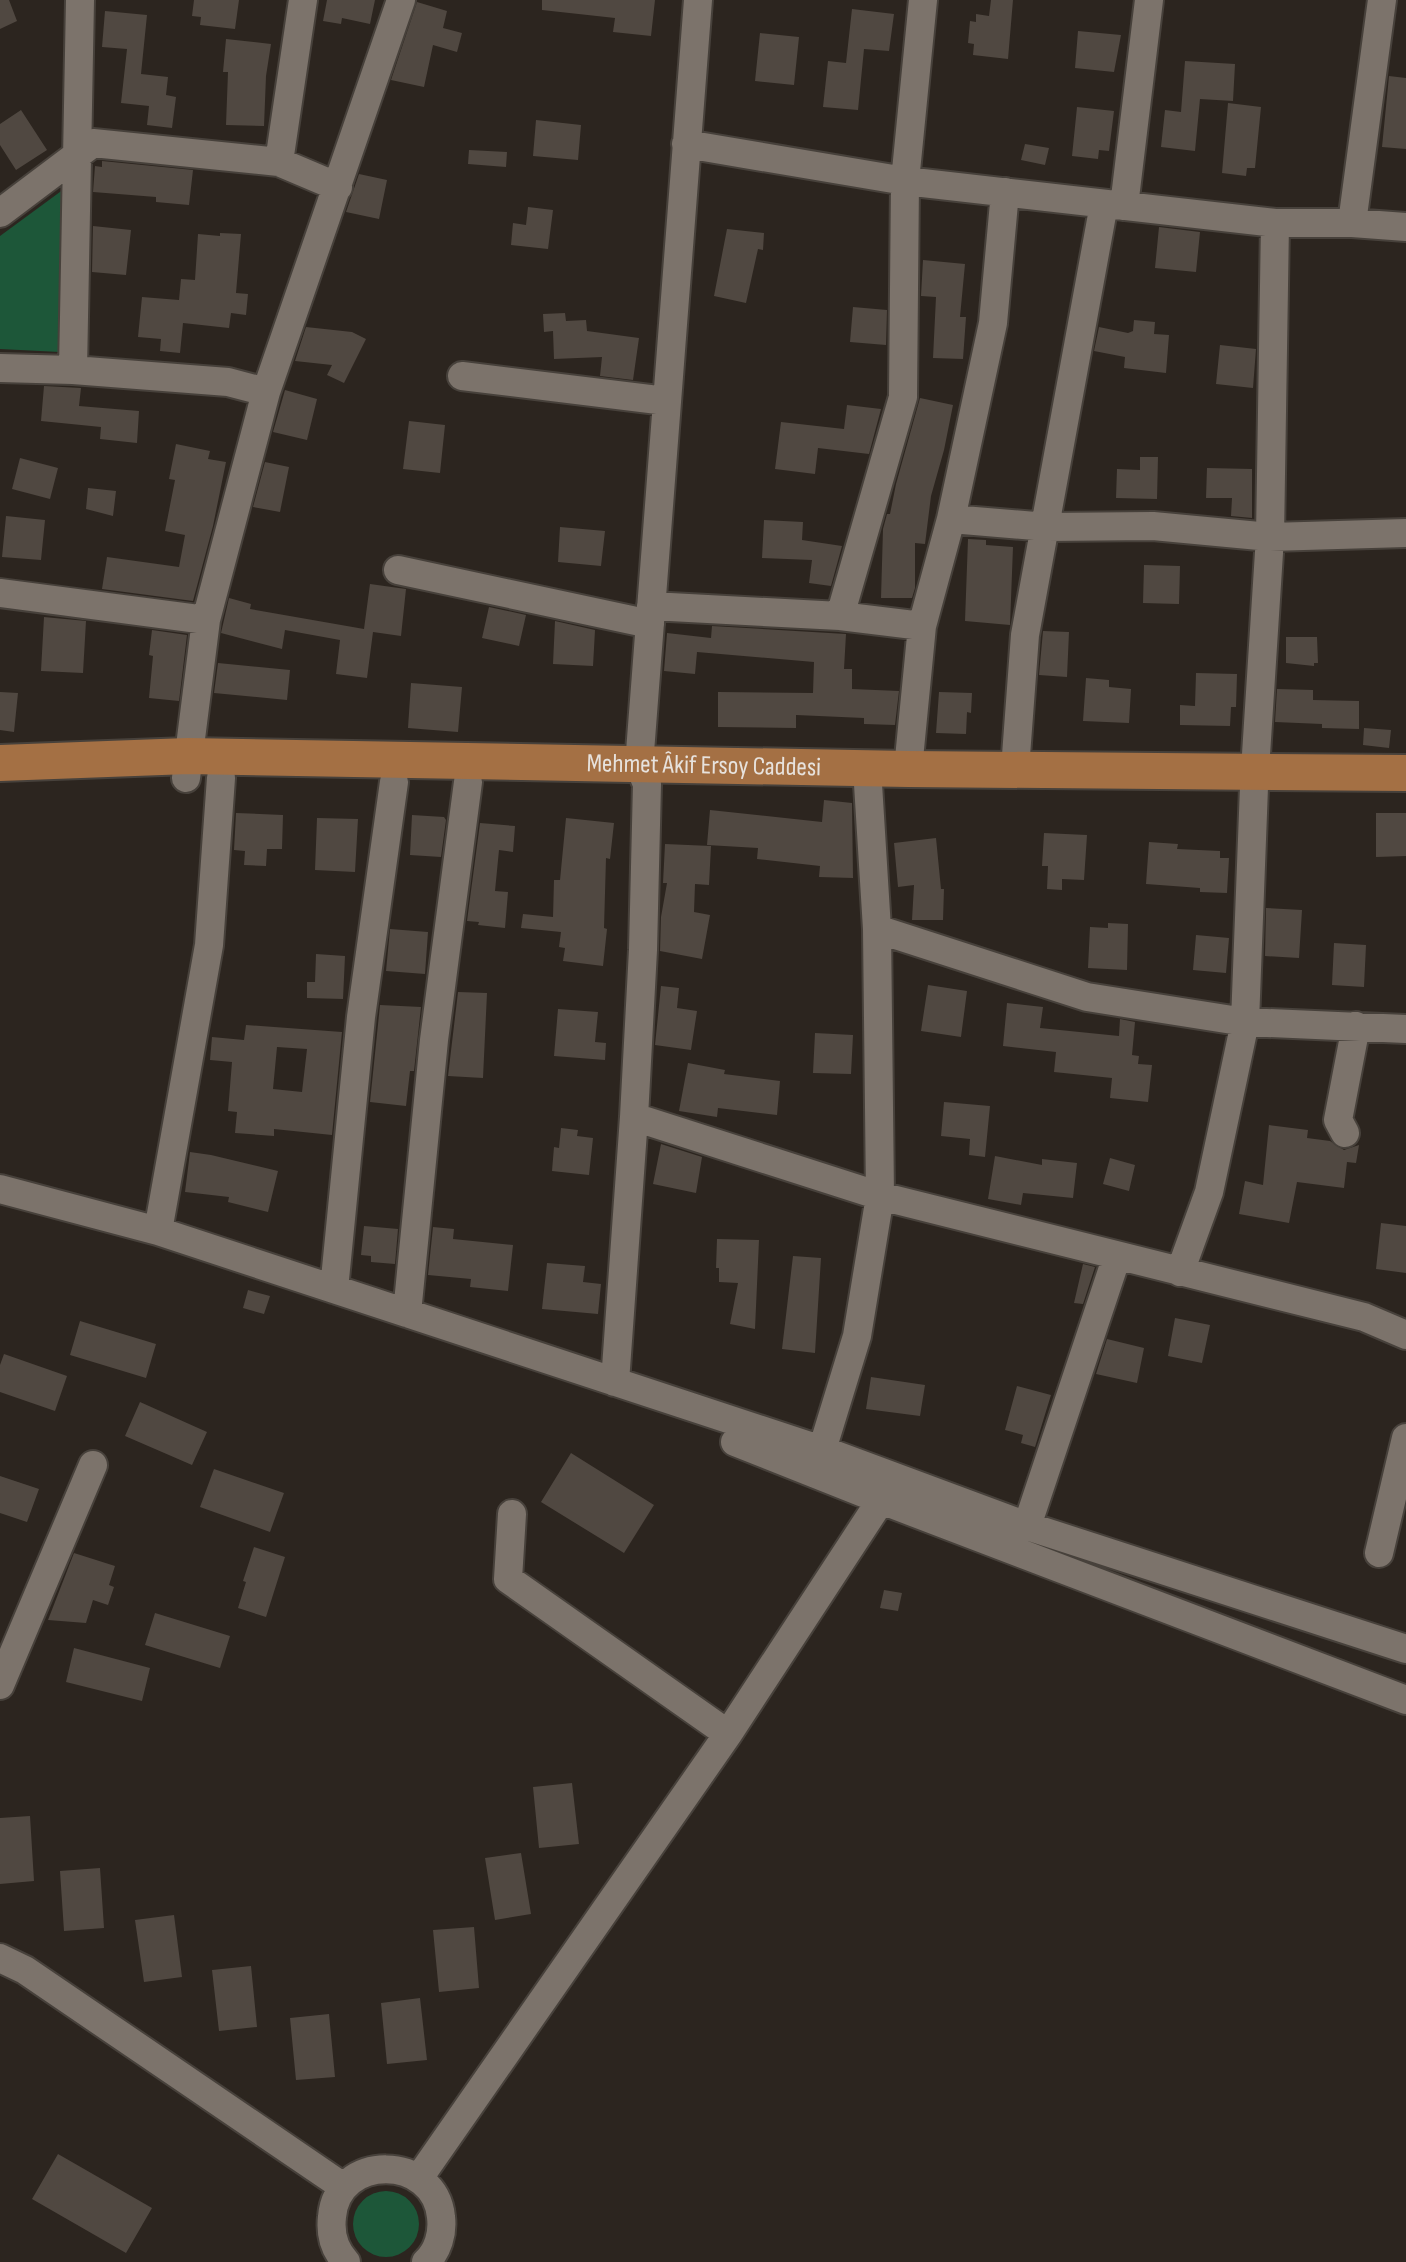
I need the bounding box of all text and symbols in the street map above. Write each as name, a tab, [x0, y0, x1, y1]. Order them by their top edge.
street label: Mehmet Âkif Ersoy Caddesi	[586, 748, 821, 783]

